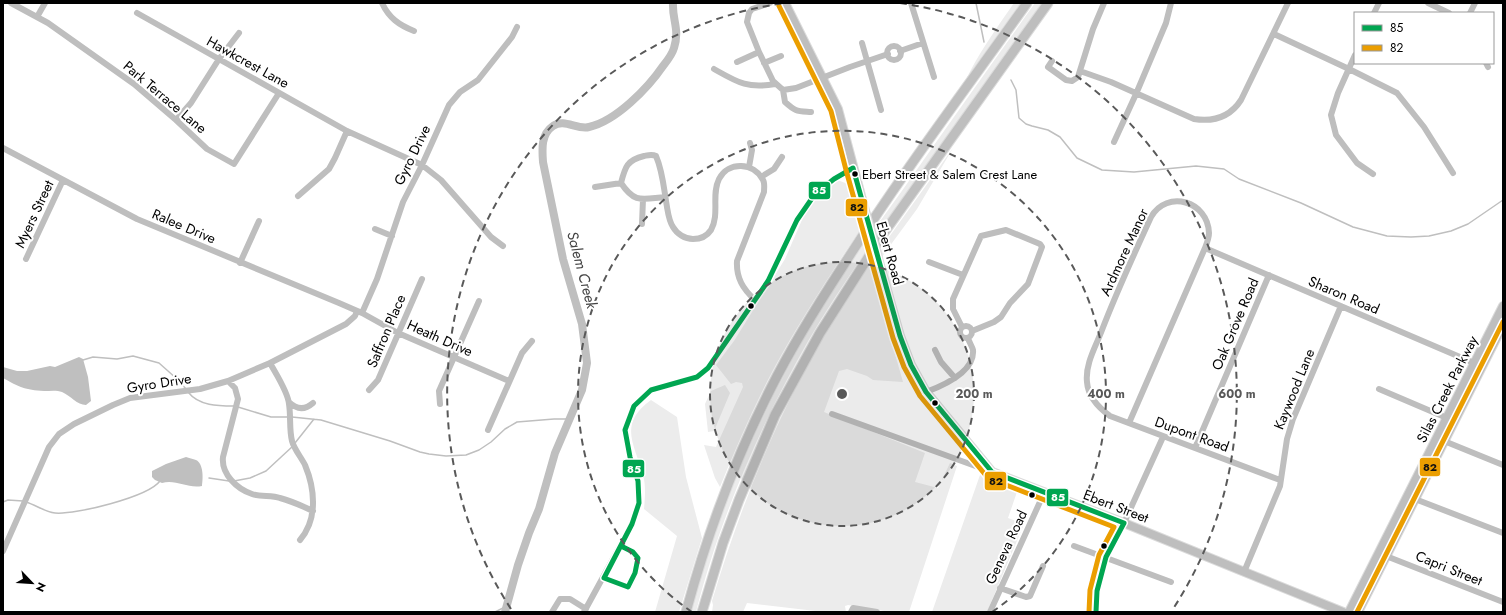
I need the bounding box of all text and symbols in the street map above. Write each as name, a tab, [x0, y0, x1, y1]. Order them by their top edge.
legend	[1354, 12, 1494, 64]
text: 85	[1390, 19, 1404, 37]
street label: Hawkcrest Lane	[203, 31, 293, 93]
text: 82	[1390, 39, 1404, 57]
street label: Park Terrace Lane	[119, 56, 211, 138]
street label: Gyro Drive	[389, 122, 435, 188]
place label: Ebert Street & Salem Crest Lane	[862, 165, 1037, 184]
marker: Ebert Street & Salem Crest Lane	[850, 169, 860, 179]
street label: Myers Street	[10, 176, 59, 251]
line badge: 85	[808, 181, 831, 200]
text: 85	[812, 182, 826, 198]
line badge: 82	[845, 198, 868, 217]
text: 82	[850, 199, 864, 215]
street label: Ralee Drive	[149, 204, 219, 248]
street label: Ardmore Manor	[1095, 205, 1153, 299]
street label: Ebert Road	[871, 219, 909, 287]
water label: Salem Creek	[561, 229, 603, 312]
street label: Sharon Road	[1305, 271, 1383, 319]
street label: Oak Grove Road	[1207, 275, 1263, 373]
street label: Saffron Place	[362, 291, 410, 371]
unlabelled marker	[746, 301, 756, 311]
street label: Heath Drive	[404, 315, 476, 361]
street label: Silas Creek Parkway	[1411, 331, 1483, 446]
street label: Kaywood Lane	[1269, 346, 1319, 432]
street label: Gyro Drive	[125, 368, 193, 398]
text: 200 m	[955, 385, 993, 403]
text: 400 m	[1087, 385, 1125, 403]
text: 600 m	[1218, 385, 1256, 403]
centre of rings	[835, 387, 849, 401]
unlabelled marker	[930, 398, 940, 408]
street label: Dupont Road	[1152, 411, 1232, 457]
line badge: 82	[1419, 457, 1441, 477]
line badge: 85	[622, 459, 645, 478]
text: 82	[1423, 459, 1437, 475]
text: 85	[627, 461, 641, 477]
line badge: 82	[984, 471, 1007, 491]
text: 82	[989, 473, 1003, 489]
street label: Ebert Street	[1080, 484, 1152, 528]
line badge: 85	[1046, 488, 1069, 507]
text: 85	[1051, 489, 1065, 505]
unlabelled marker	[1027, 490, 1037, 500]
street label: Geneva Road	[980, 507, 1032, 587]
unlabelled marker	[1099, 541, 1109, 551]
street label: Capri Street	[1413, 546, 1486, 591]
north arrow	[12, 563, 52, 603]
text: N	[32, 580, 50, 595]

